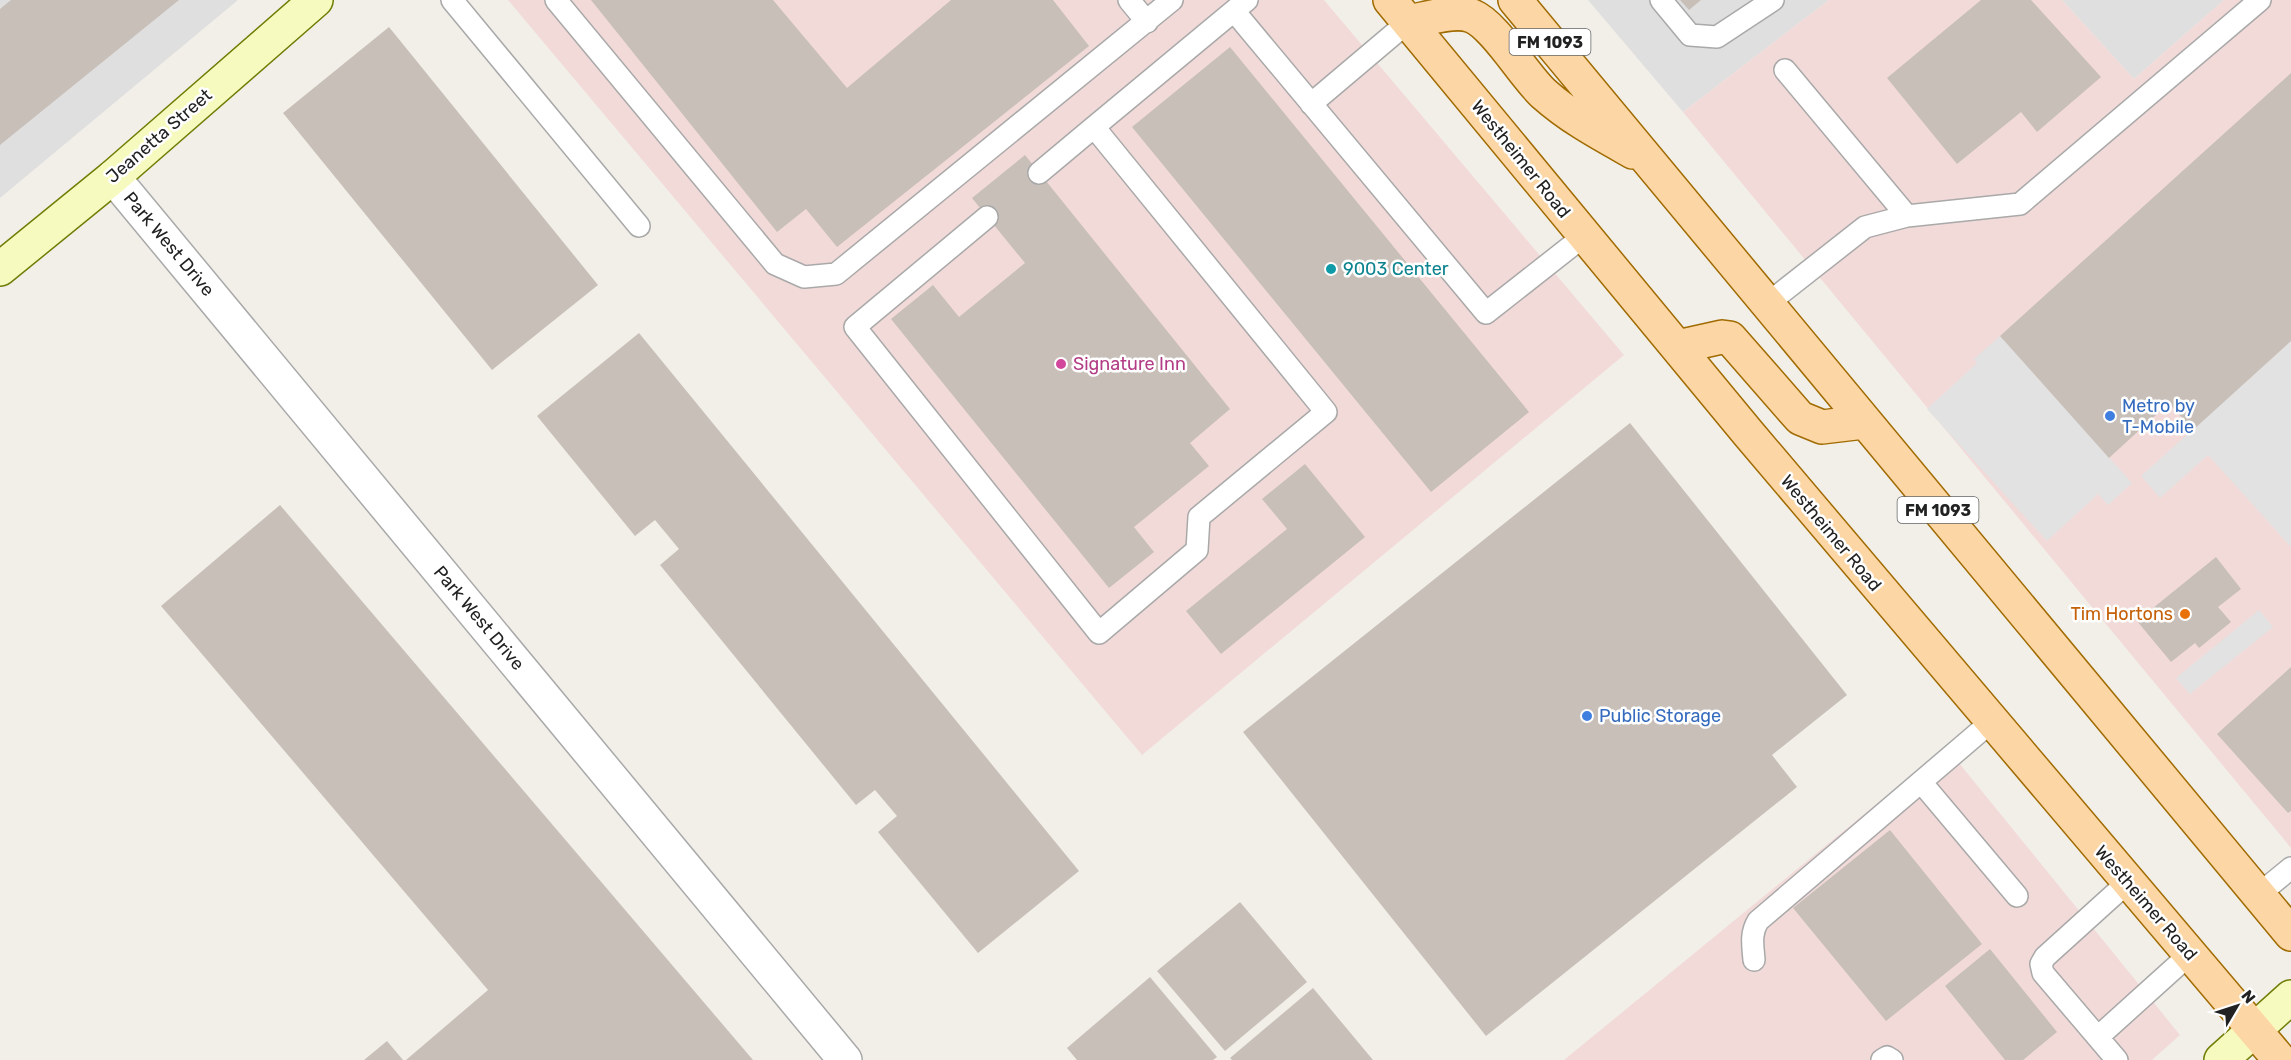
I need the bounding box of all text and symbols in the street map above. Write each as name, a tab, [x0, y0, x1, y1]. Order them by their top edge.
road number: FM 1093	[1510, 29, 1590, 55]
street label: Jeanetta Street	[102, 84, 216, 188]
street label: Westheimer Road	[1467, 96, 1575, 222]
street label: Park West Drive	[119, 187, 219, 301]
place label: 9003 Center	[1343, 258, 1449, 280]
marker: 9003 Center	[1324, 262, 1338, 276]
place label: Signature Inn	[1073, 353, 1186, 375]
marker: Signature Inn	[1054, 357, 1068, 371]
place label: Metro by T-Mobile	[2122, 395, 2195, 438]
marker: Metro by T-Mobile	[2103, 409, 2117, 423]
street label: Westheimer Road	[1776, 470, 1886, 596]
road number: FM 1093	[1898, 497, 1978, 523]
street label: Park West Drive	[429, 561, 529, 675]
place label: Tim Hortons	[2070, 603, 2173, 625]
marker: Tim Hortons	[2178, 607, 2192, 621]
place label: Public Storage	[1599, 705, 1721, 727]
marker: Public Storage	[1580, 709, 1594, 723]
street label: Westheimer Road	[2090, 841, 2202, 965]
north arrow	[2207, 976, 2267, 1036]
text: N	[2237, 986, 2259, 1007]

